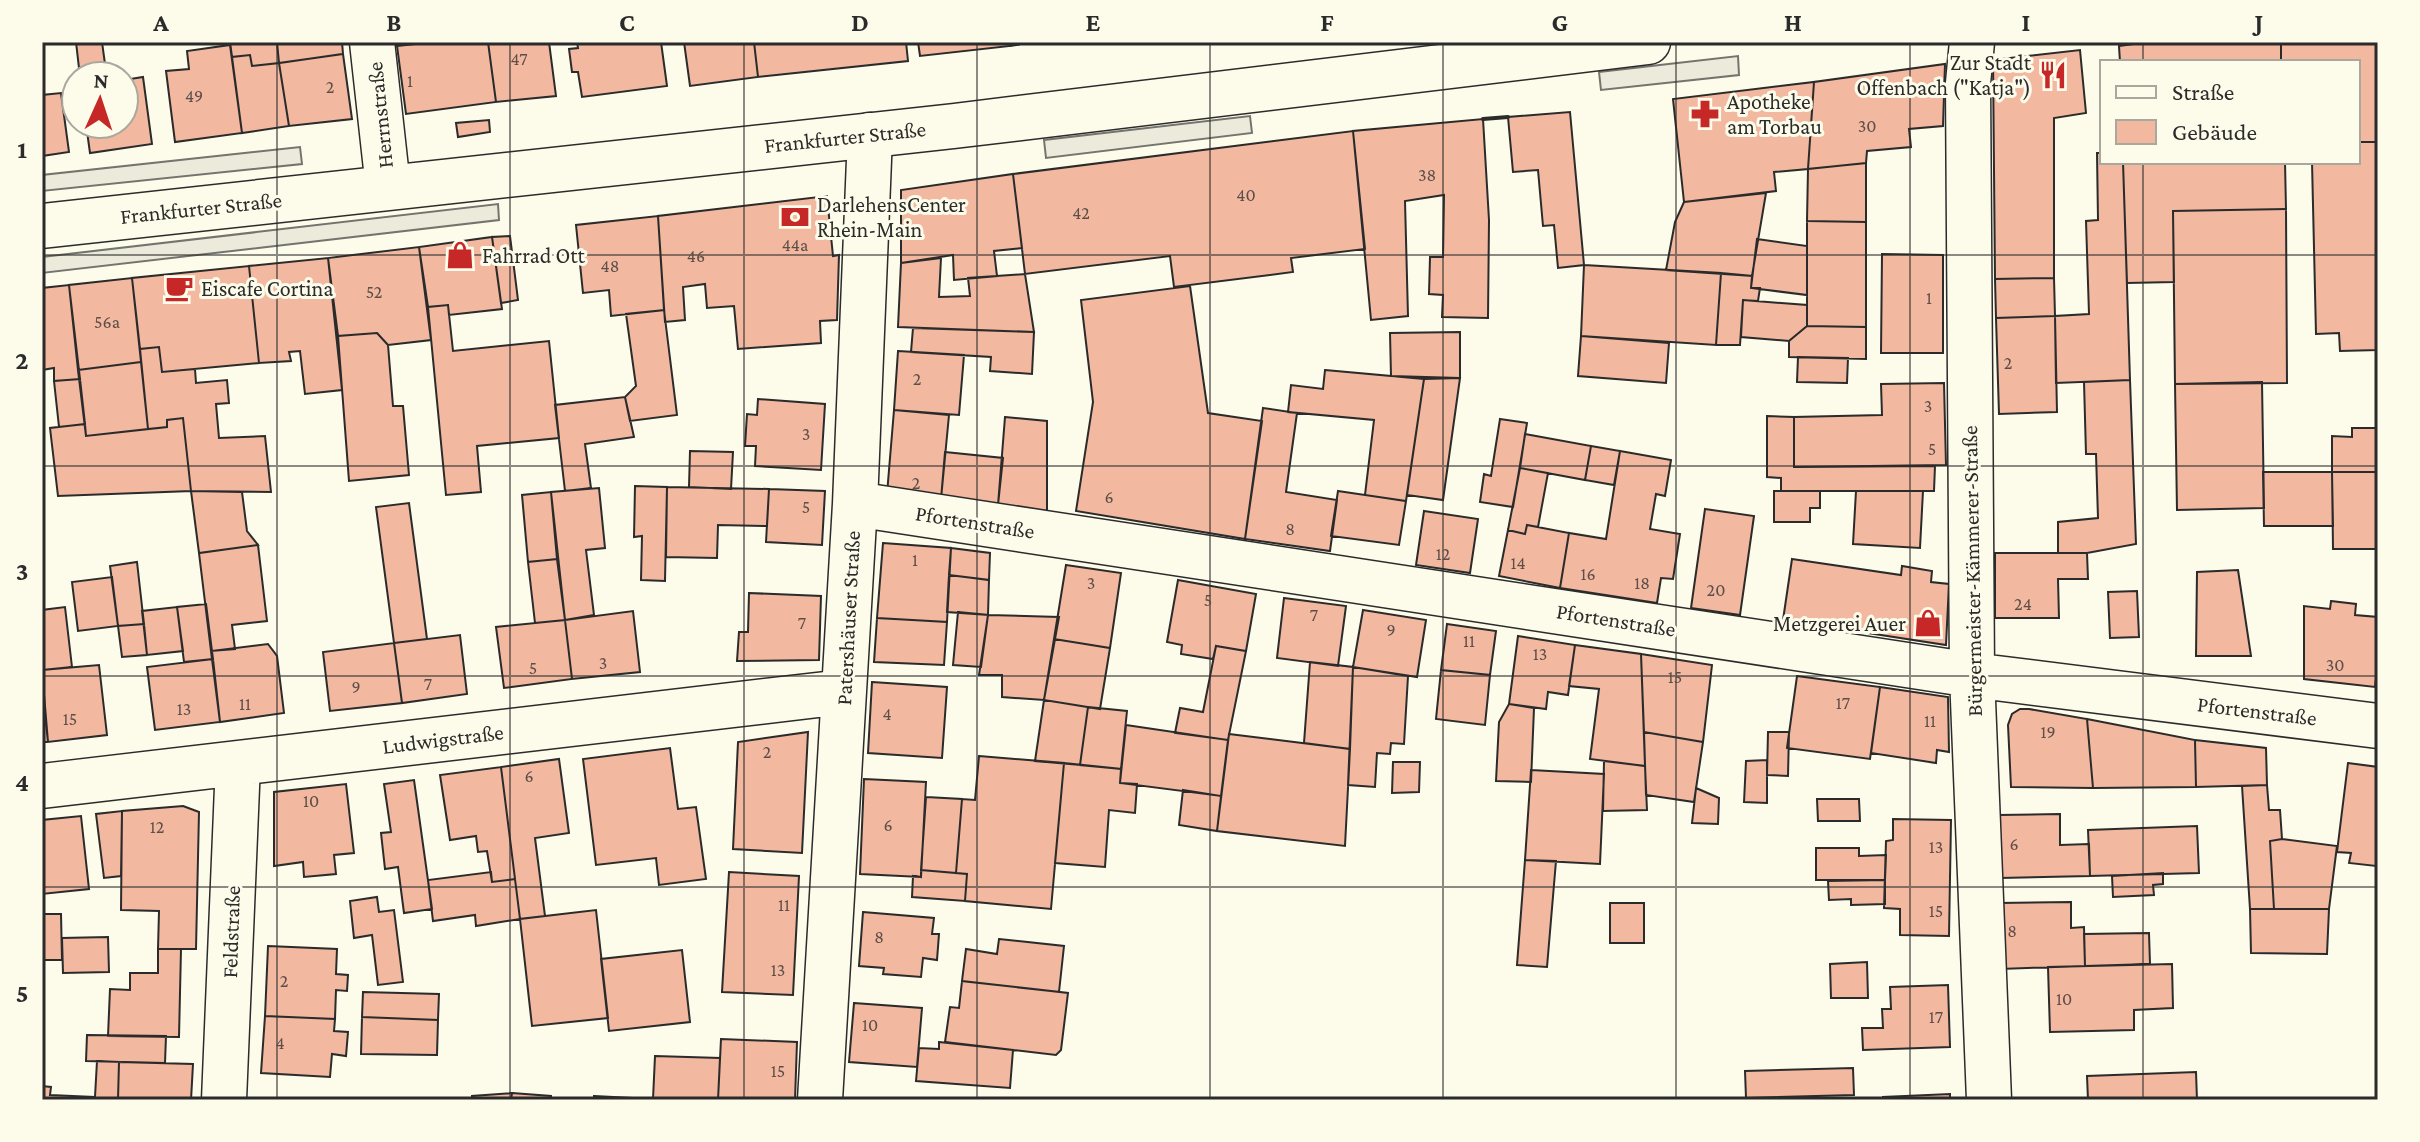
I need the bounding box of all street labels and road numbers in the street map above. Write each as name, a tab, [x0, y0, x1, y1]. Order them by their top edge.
street label: Herrnstraße	[362, 60, 398, 170]
street label: Frankfurter Straße	[763, 116, 927, 158]
street label: Frankfurter Straße	[119, 187, 283, 229]
street label: Bürgermeister-Kämmerer-Straße	[1957, 425, 1987, 717]
street label: Pfortenstraße	[914, 500, 1036, 544]
street label: Patershäuser Straße	[831, 530, 865, 706]
street label: Pfortenstraße	[1555, 598, 1677, 642]
street label: Pfortenstraße	[2196, 691, 2318, 731]
street label: Ludwigstraße	[381, 719, 505, 759]
street label: Feldstraße	[217, 885, 245, 979]

